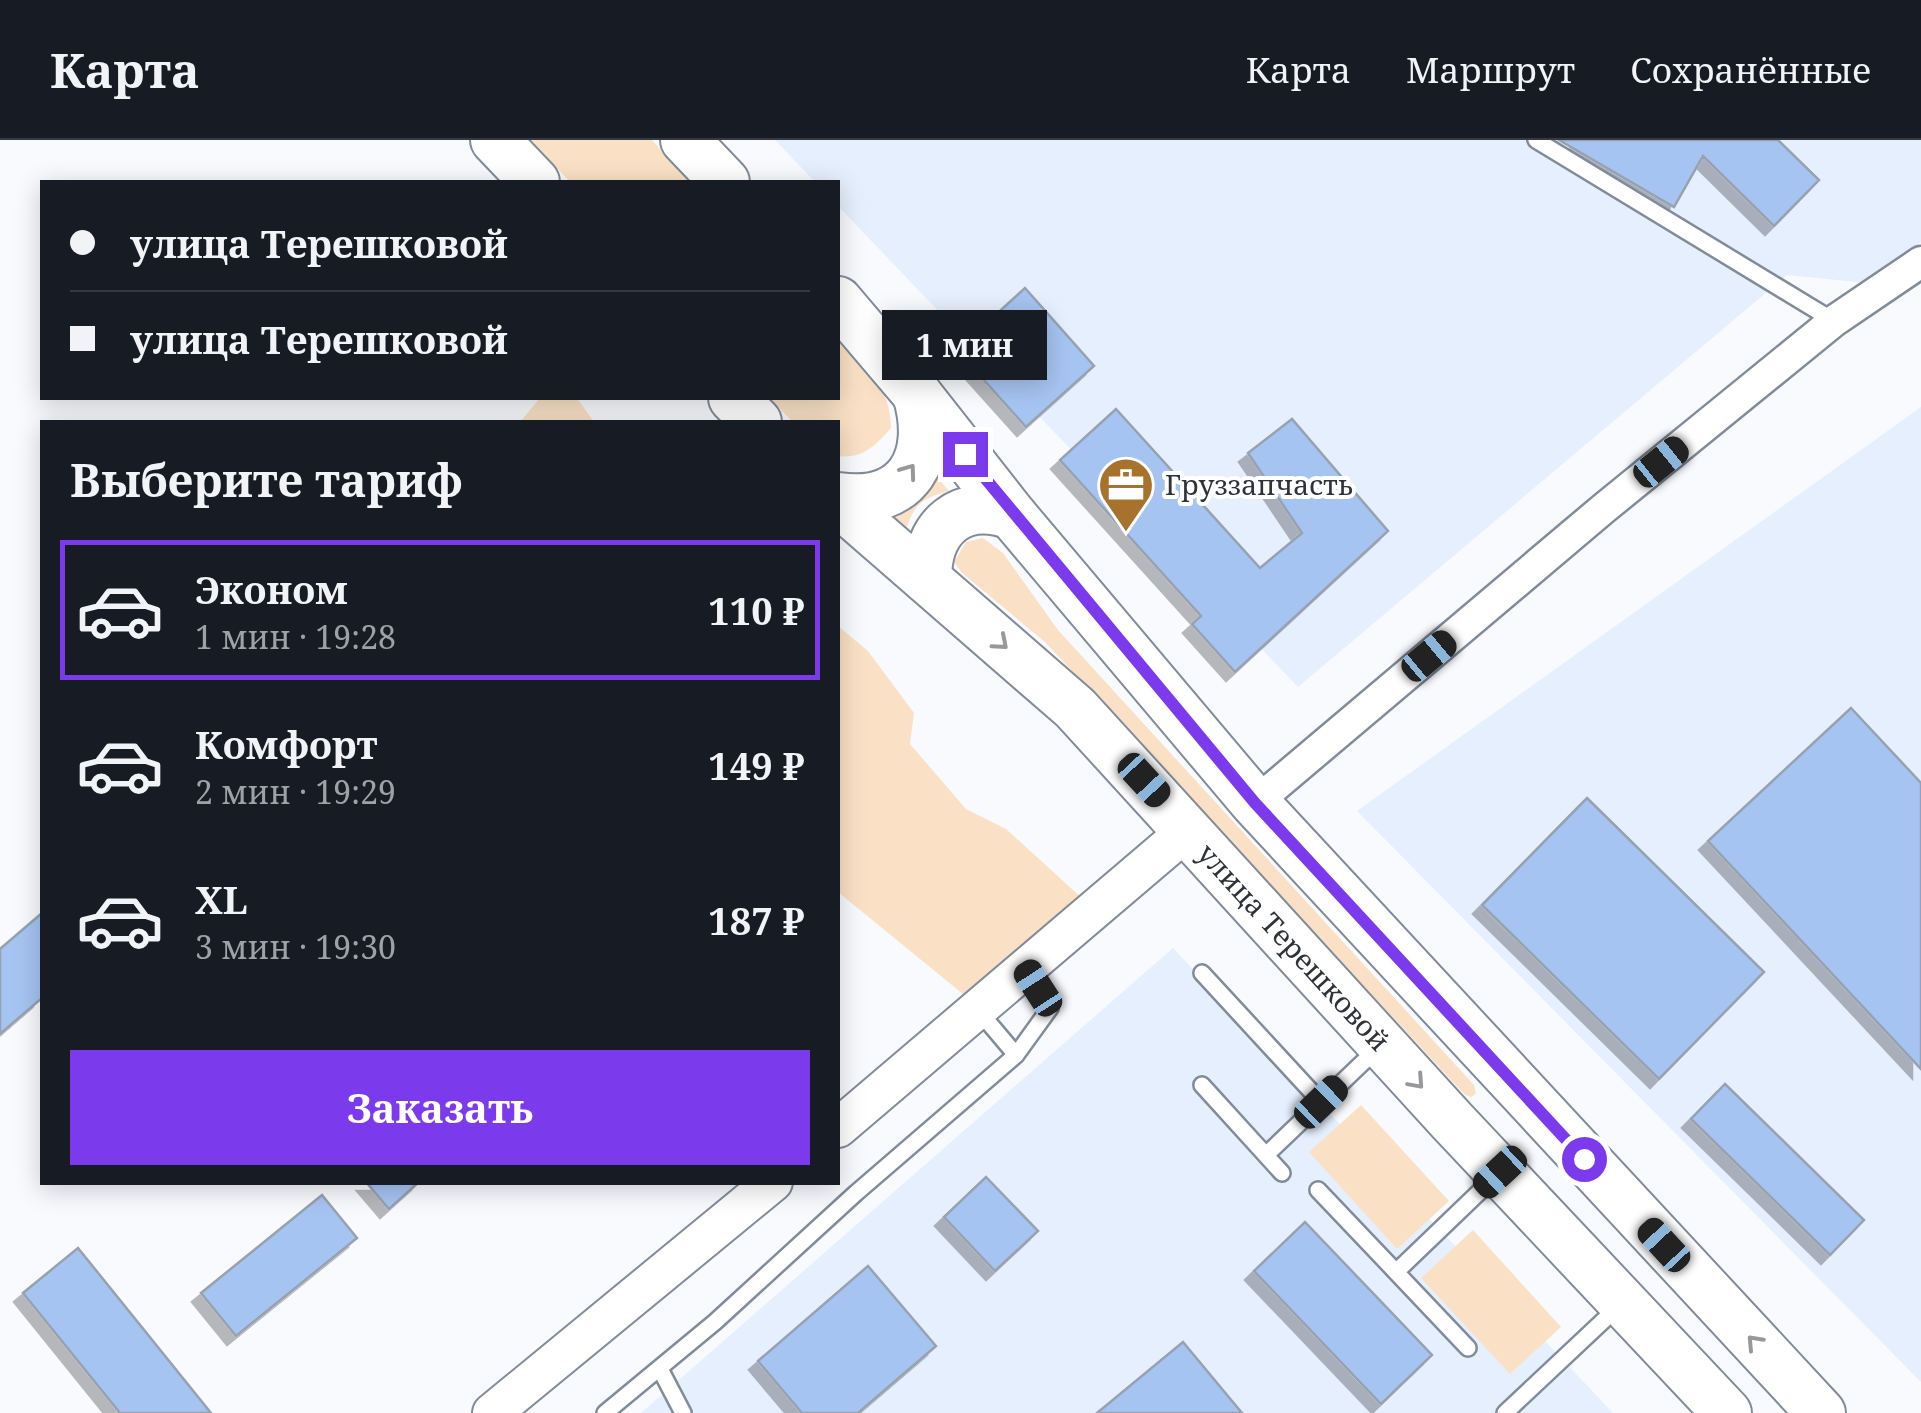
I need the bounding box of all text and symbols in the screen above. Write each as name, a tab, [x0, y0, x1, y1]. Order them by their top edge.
text: Карта	[50, 37, 200, 102]
text: Карта	[1246, 46, 1351, 93]
text: Маршрут	[1406, 46, 1575, 93]
text: Сохранённые	[1630, 46, 1871, 93]
text: улица Терешковой	[130, 217, 508, 269]
callout: 1 мин	[882, 309, 1048, 379]
text: улица Терешковой	[130, 313, 508, 365]
text: 1 мин	[916, 323, 1013, 366]
car	[1628, 431, 1694, 493]
route end	[943, 432, 988, 477]
text: Выберите тариф	[70, 449, 463, 510]
office icon: Груззапчасть	[1096, 455, 1156, 534]
one-way arrow	[897, 464, 915, 482]
place label: Груззапчасть	[1165, 465, 1353, 503]
text: Эконом	[195, 563, 348, 615]
icon: car	[75, 565, 165, 655]
text: 110 ₽	[708, 584, 805, 636]
text: 1 мин · 19:28	[195, 615, 396, 658]
car	[1396, 625, 1462, 687]
one-way arrow	[989, 632, 1007, 650]
text: Комфорт	[195, 718, 378, 770]
icon: car	[75, 720, 165, 810]
text: 149 ₽	[708, 739, 805, 791]
car	[1113, 748, 1175, 812]
text: 2 мин · 19:29	[195, 770, 396, 813]
street label: улица Терешковой	[1190, 835, 1399, 1059]
text: XL	[195, 873, 248, 925]
icon: car	[75, 875, 165, 965]
text: 187 ₽	[708, 894, 805, 946]
text: 3 мин · 19:30	[195, 925, 396, 968]
car	[1009, 955, 1067, 1021]
button: Заказать	[70, 1050, 810, 1165]
car	[1289, 1070, 1353, 1134]
one-way arrow	[1405, 1070, 1423, 1089]
route start	[1562, 1137, 1607, 1182]
car	[1468, 1141, 1532, 1203]
car	[1633, 1213, 1695, 1277]
one-way arrow	[1748, 1335, 1766, 1354]

